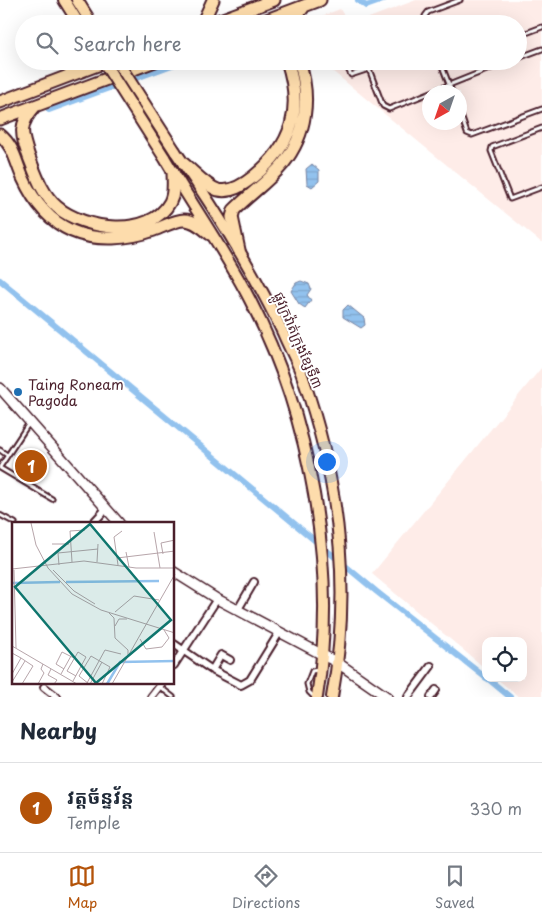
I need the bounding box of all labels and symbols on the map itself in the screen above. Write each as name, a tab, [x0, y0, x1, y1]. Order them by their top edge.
north arrow	[422, 85, 467, 130]
street label: ផ្លូវក្រវ៉ាត់ក្រុងខ្សែទី៣	[267, 288, 329, 392]
place label: Taing Roneam Pagoda	[28, 374, 124, 411]
marker: Taing Roneam Pagoda	[12, 386, 24, 398]
pin: 1	[15, 447, 47, 485]
your location	[314, 449, 340, 475]
inset map	[12, 522, 175, 684]

